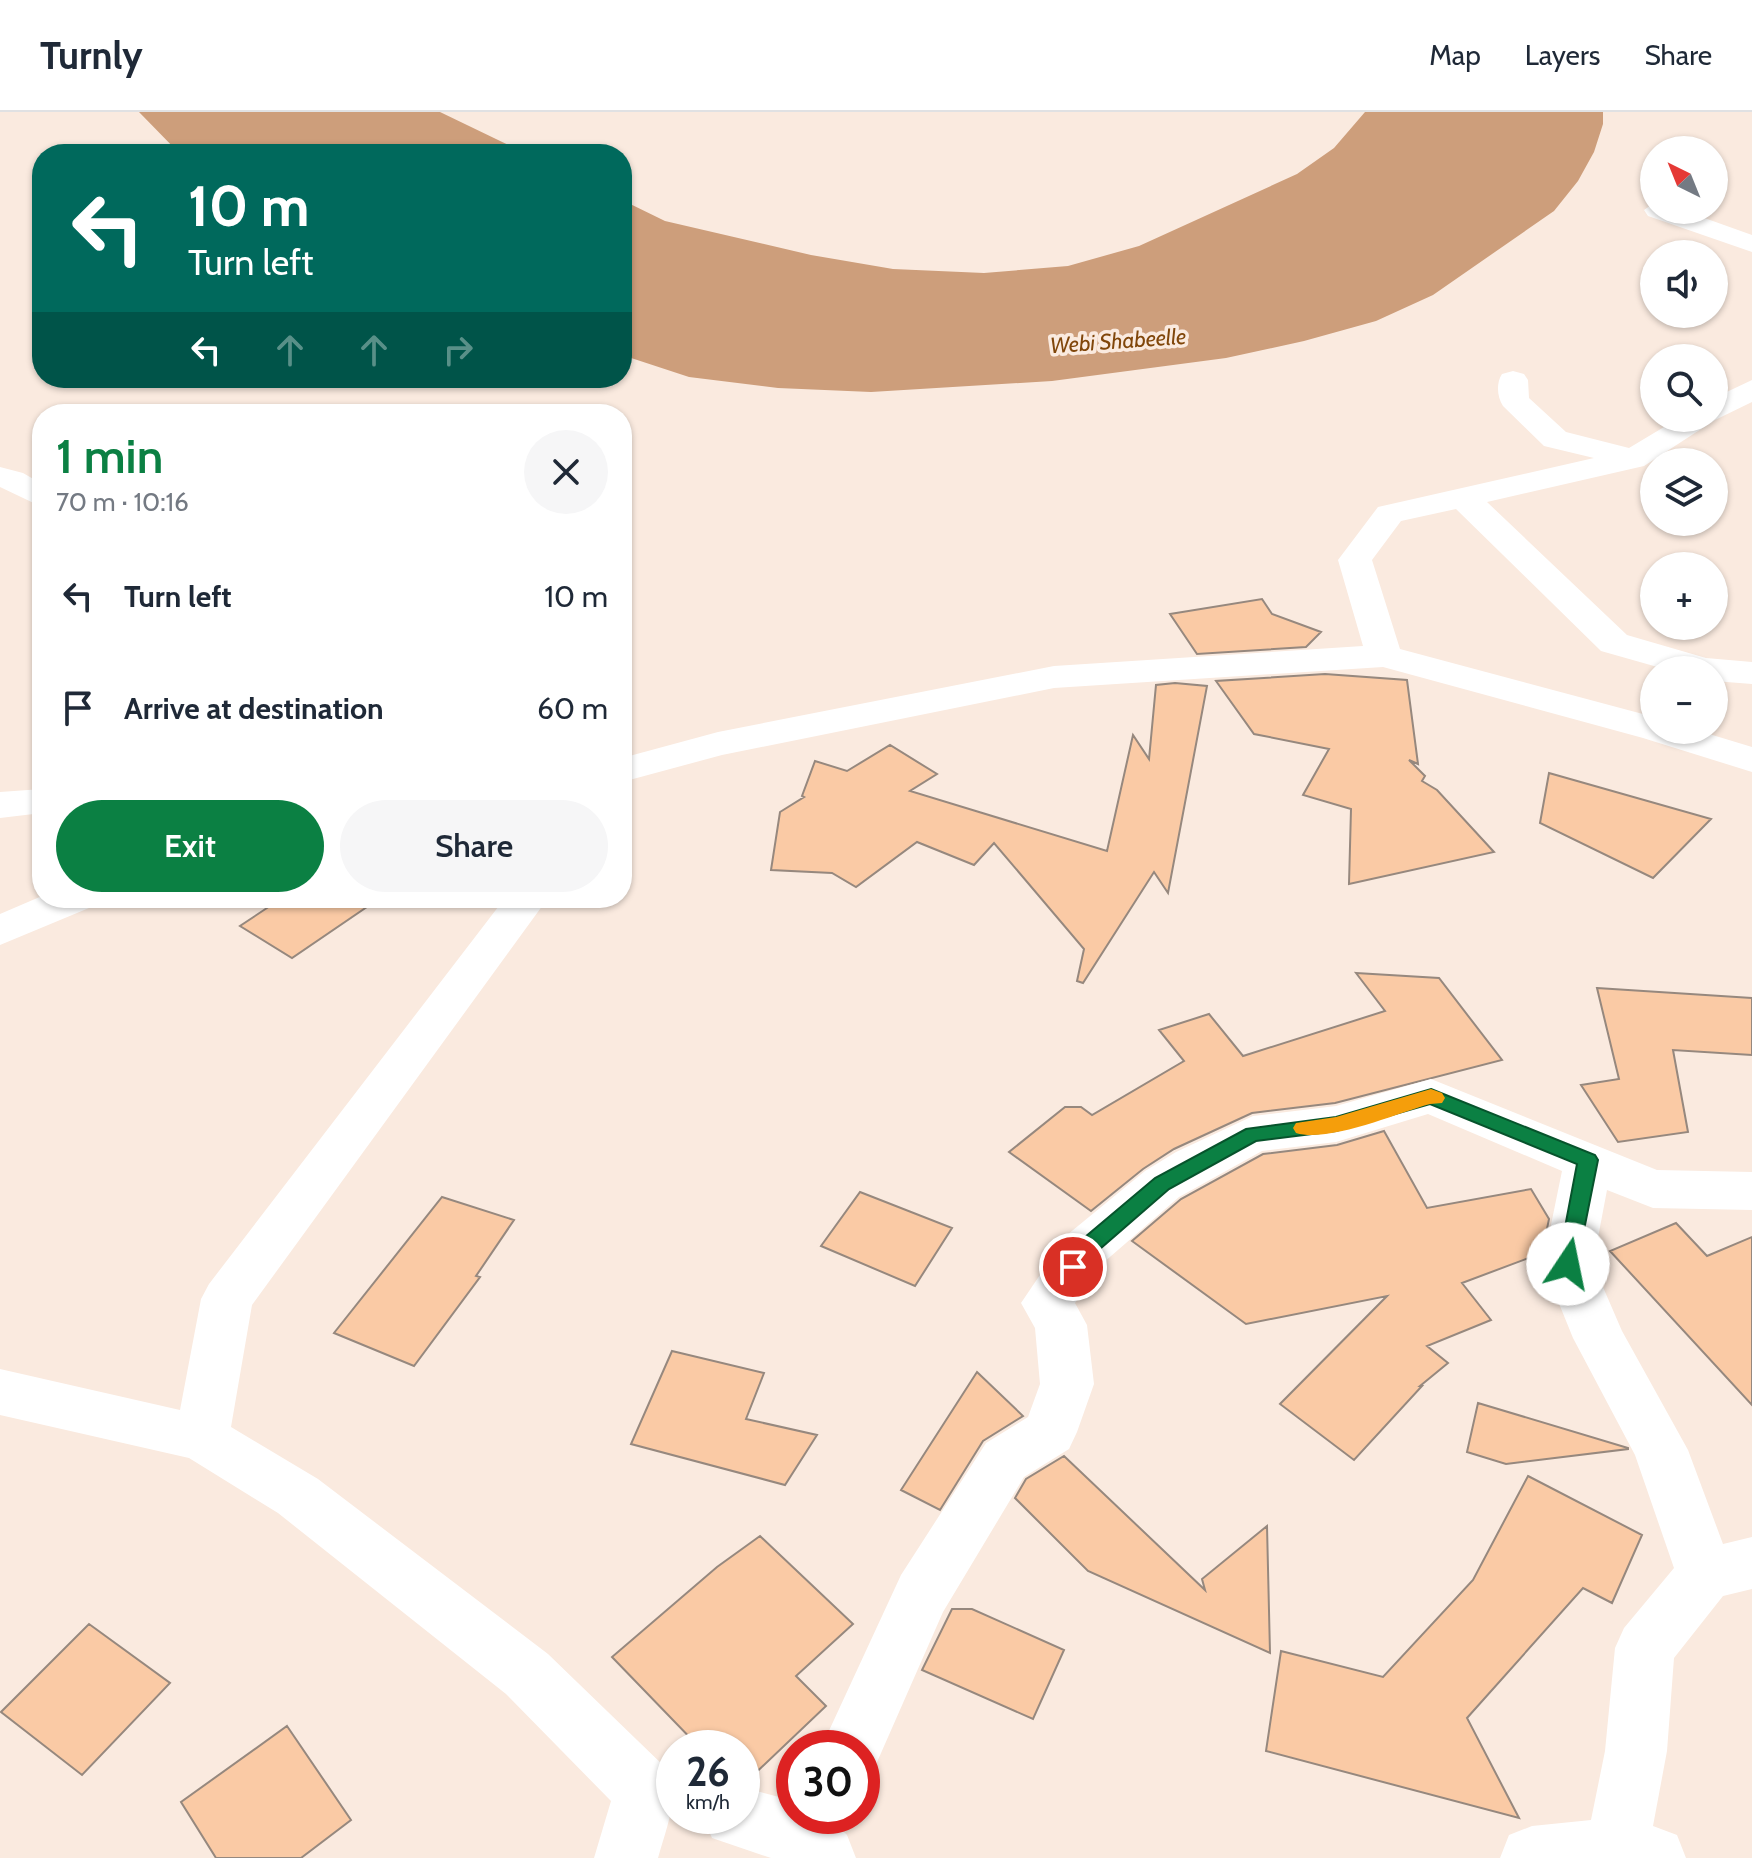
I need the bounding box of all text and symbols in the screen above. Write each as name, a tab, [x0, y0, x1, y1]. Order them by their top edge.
text: Turnly	[40, 32, 143, 79]
text: Map	[1429, 38, 1481, 72]
text: Layers	[1525, 38, 1600, 72]
text: Share	[1644, 38, 1712, 72]
north arrow	[1640, 136, 1728, 224]
map controls	[1640, 136, 1728, 744]
text: 10 m	[188, 172, 309, 240]
icon: left	[56, 176, 160, 280]
text: Turn left	[188, 240, 313, 284]
button: sound	[1640, 240, 1728, 328]
water label: Webi Shabeelle	[1049, 323, 1187, 359]
icon: left	[184, 328, 228, 372]
icon: ahead	[268, 328, 312, 372]
icon: ahead	[352, 328, 396, 372]
icon: right	[436, 328, 480, 372]
button: search	[1640, 344, 1728, 432]
text: 1 min	[56, 427, 163, 485]
button: close	[524, 430, 608, 514]
button: layers	[1640, 448, 1728, 536]
text: 70 m · 10:16	[56, 486, 189, 518]
button: +	[1640, 552, 1728, 640]
icon: left	[56, 574, 100, 618]
text: Turn left	[124, 578, 232, 615]
text: 10 m	[544, 578, 608, 615]
button: −	[1640, 656, 1728, 744]
icon: arrive	[56, 686, 100, 730]
text: Arrive at destination	[124, 690, 384, 727]
text: 60 m	[537, 690, 608, 727]
button: Exit	[56, 800, 324, 892]
button: Share	[340, 800, 608, 892]
position arrow	[1526, 1222, 1610, 1306]
pin	[1039, 1233, 1107, 1301]
icon: arrive	[1051, 1245, 1095, 1289]
speed limit sign: 30	[776, 1730, 880, 1834]
text: 26	[686, 1747, 730, 1796]
text: km/h	[686, 1790, 730, 1814]

